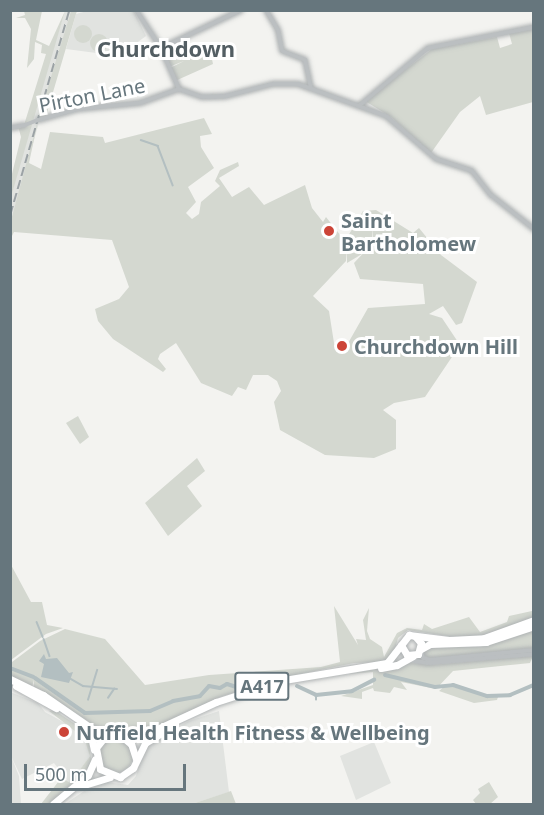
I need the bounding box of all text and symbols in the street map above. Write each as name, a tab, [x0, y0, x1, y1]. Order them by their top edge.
district label: Churchdown	[97, 36, 235, 62]
street label: Pirton Lane	[37, 73, 147, 117]
place label: Saint Bartholomew	[341, 208, 476, 255]
marker: Saint Bartholomew	[322, 224, 336, 238]
place label: Churchdown Hill	[354, 334, 518, 358]
marker: Churchdown Hill	[335, 339, 349, 353]
road number: A417	[234, 671, 290, 701]
place label: Nuffield Health Fitness & Wellbeing	[76, 720, 430, 744]
marker: Nuffield Health Fitness & Wellbeing	[57, 725, 71, 739]
scale bar	[27, 752, 189, 790]
text: 500 m	[35, 762, 87, 786]

